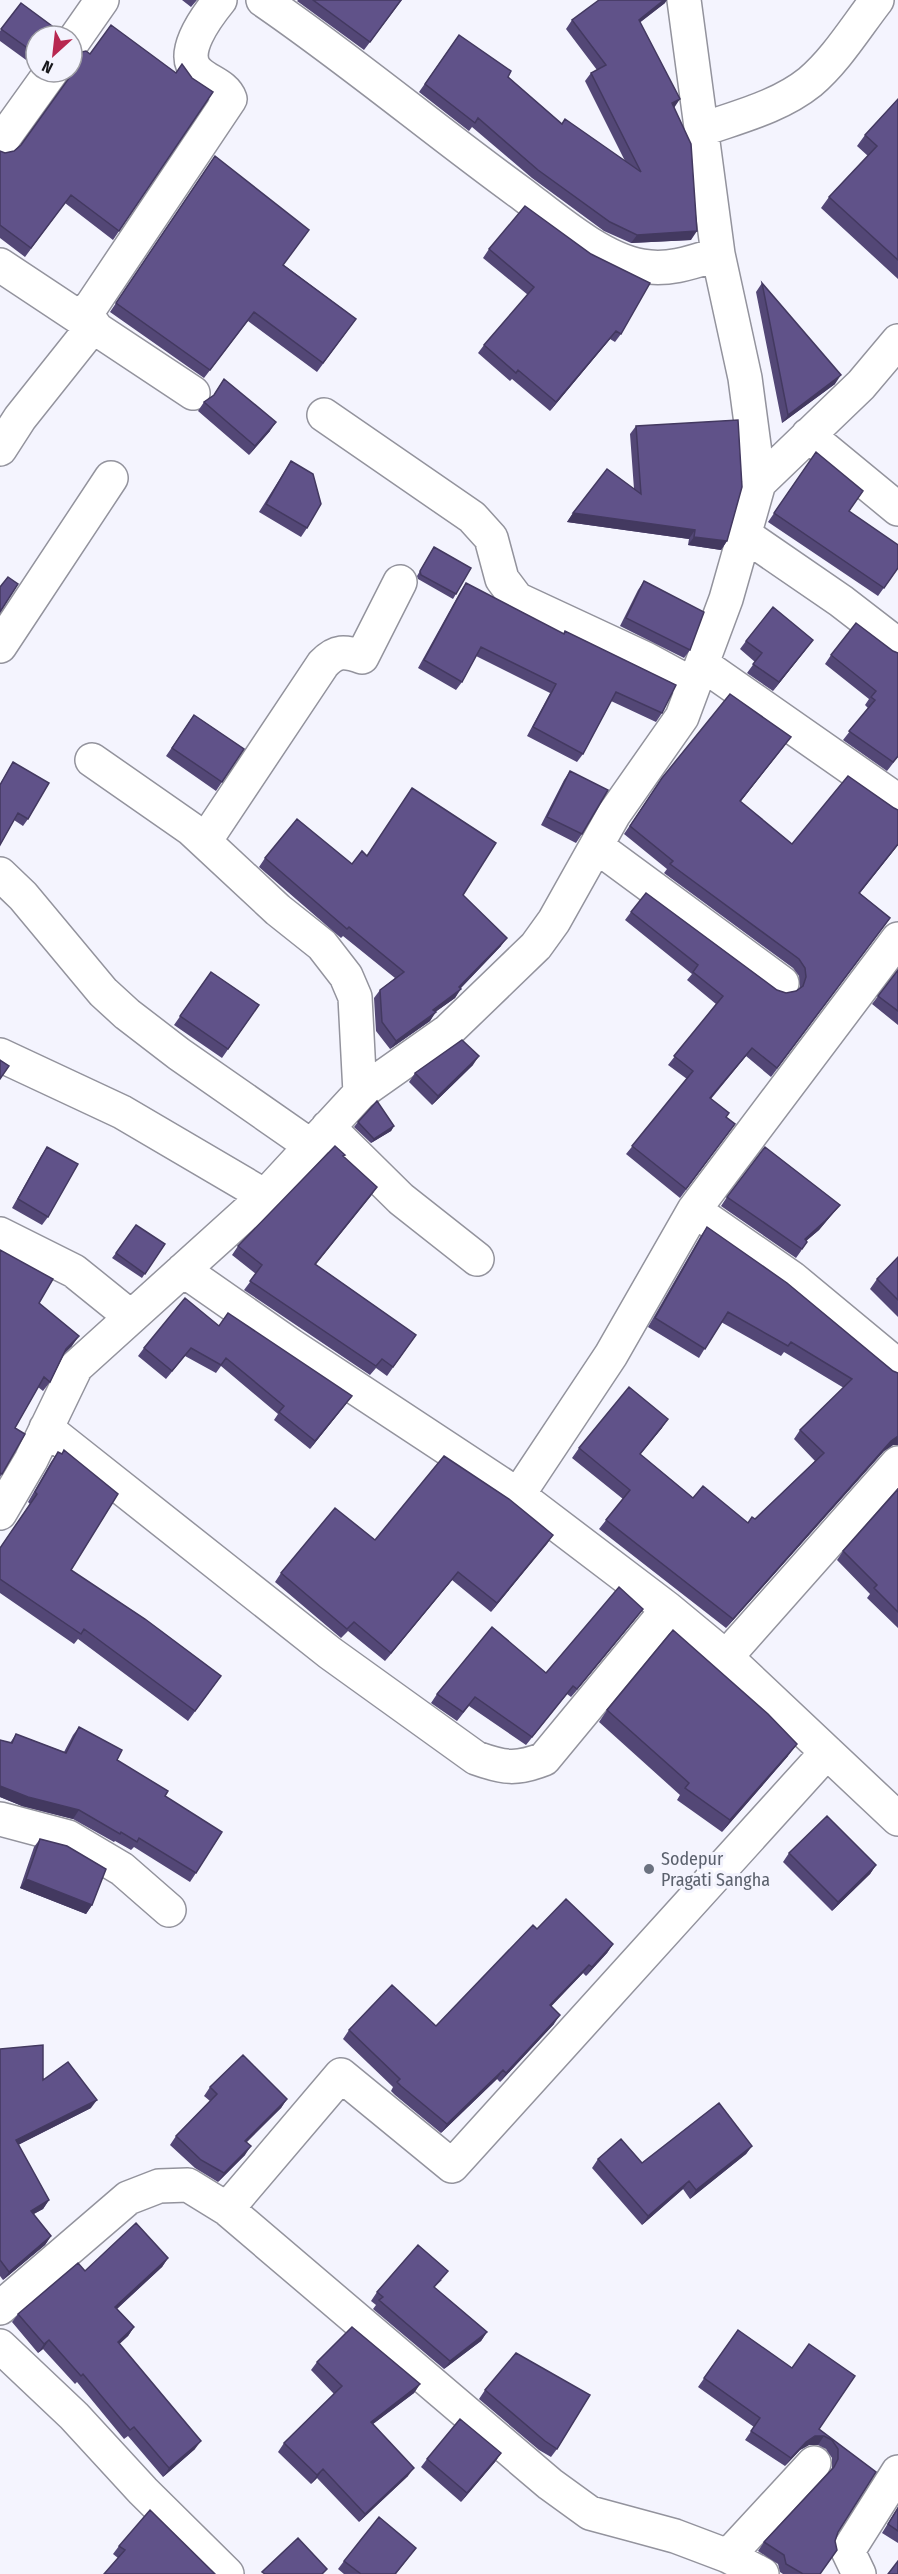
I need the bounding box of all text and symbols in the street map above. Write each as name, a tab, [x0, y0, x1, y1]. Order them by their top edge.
north arrow	[24, 24, 84, 84]
text: N	[39, 56, 56, 78]
place label: Sodepur Pragati Sangha	[661, 1848, 770, 1891]
marker: Sodepur Pragati Sangha	[642, 1862, 656, 1876]

